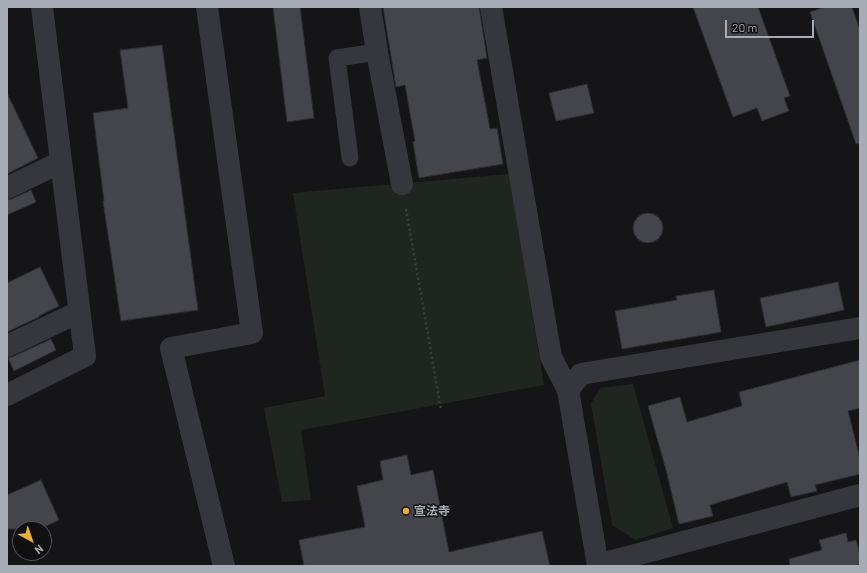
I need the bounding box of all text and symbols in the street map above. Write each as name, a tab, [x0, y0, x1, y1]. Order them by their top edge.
scale bar	[727, 12, 816, 38]
text: 20 m	[732, 20, 758, 34]
place label: 宣法寺	[414, 504, 450, 518]
marker: 宣法寺	[401, 506, 411, 516]
north arrow	[12, 521, 52, 561]
text: N	[32, 542, 46, 557]

